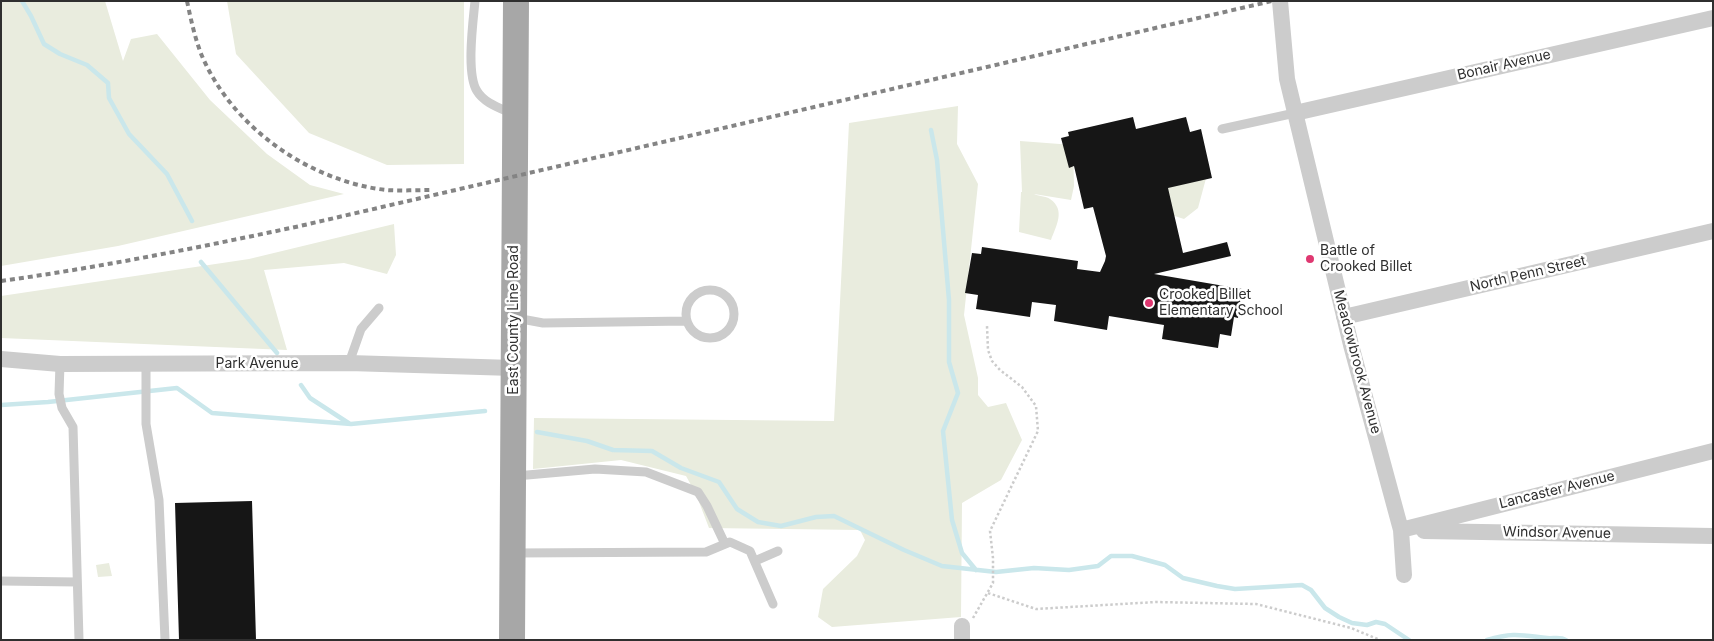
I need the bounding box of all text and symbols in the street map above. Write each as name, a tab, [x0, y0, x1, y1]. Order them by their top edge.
street label: Bonair Avenue	[1456, 46, 1552, 84]
place label: Battle of Crooked Billet	[1320, 243, 1412, 276]
street label: East County Line Road	[506, 245, 522, 395]
marker: Battle of Crooked Billet	[1304, 253, 1316, 265]
street label: North Penn Street	[1469, 253, 1587, 295]
place label: Crooked Billet Elementary School	[1159, 287, 1283, 320]
street label: Meadowbrook Avenue	[1330, 288, 1384, 436]
marker: Crooked Billet Elementary School	[1143, 297, 1155, 309]
street label: Park Avenue	[215, 356, 299, 372]
street label: Lancaster Avenue	[1498, 468, 1616, 512]
street label: Windsor Avenue	[1503, 524, 1611, 542]

